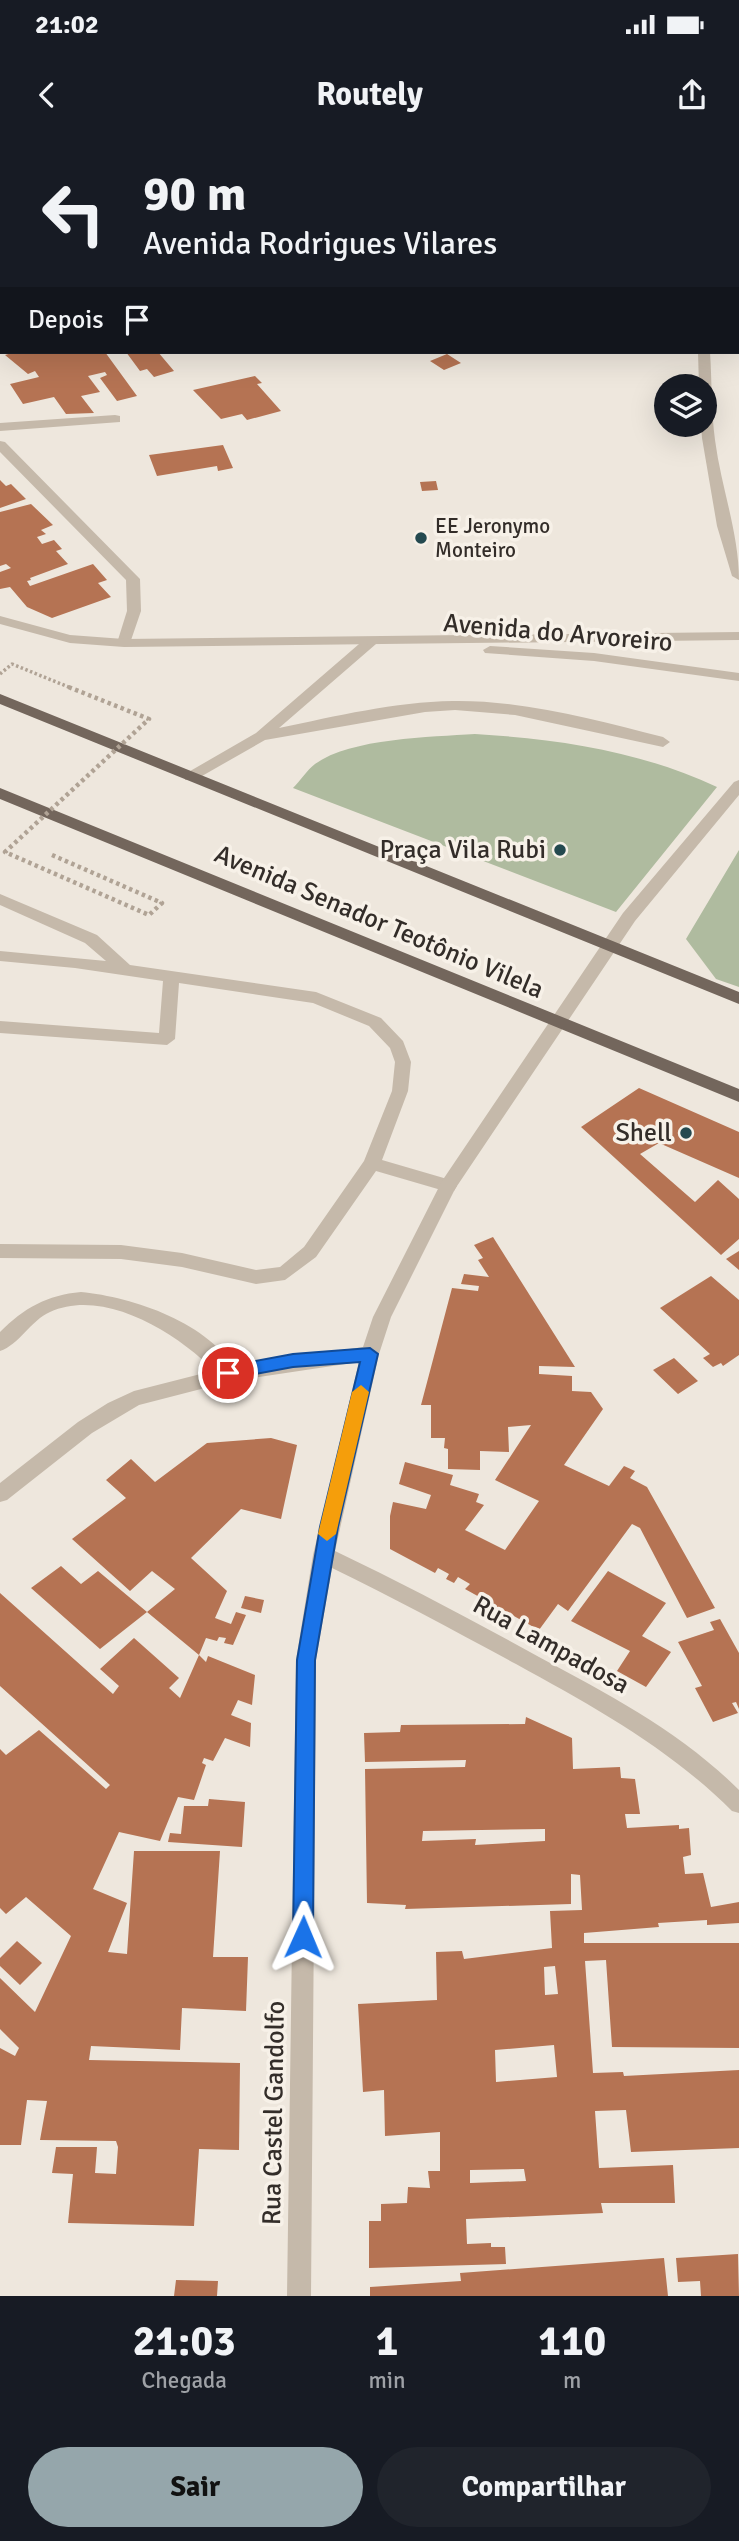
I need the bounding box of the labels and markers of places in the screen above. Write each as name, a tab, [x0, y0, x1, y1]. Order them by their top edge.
place label: EE Jeronymo Monteiro	[435, 513, 550, 563]
marker: EE Jeronymo Monteiro	[413, 530, 429, 546]
place label: Praça Vila Rubi	[379, 834, 546, 866]
marker: Praça Vila Rubi	[552, 842, 568, 858]
place label: Shell	[615, 1117, 672, 1149]
marker: Shell	[678, 1125, 694, 1141]
pin	[198, 1343, 258, 1403]

